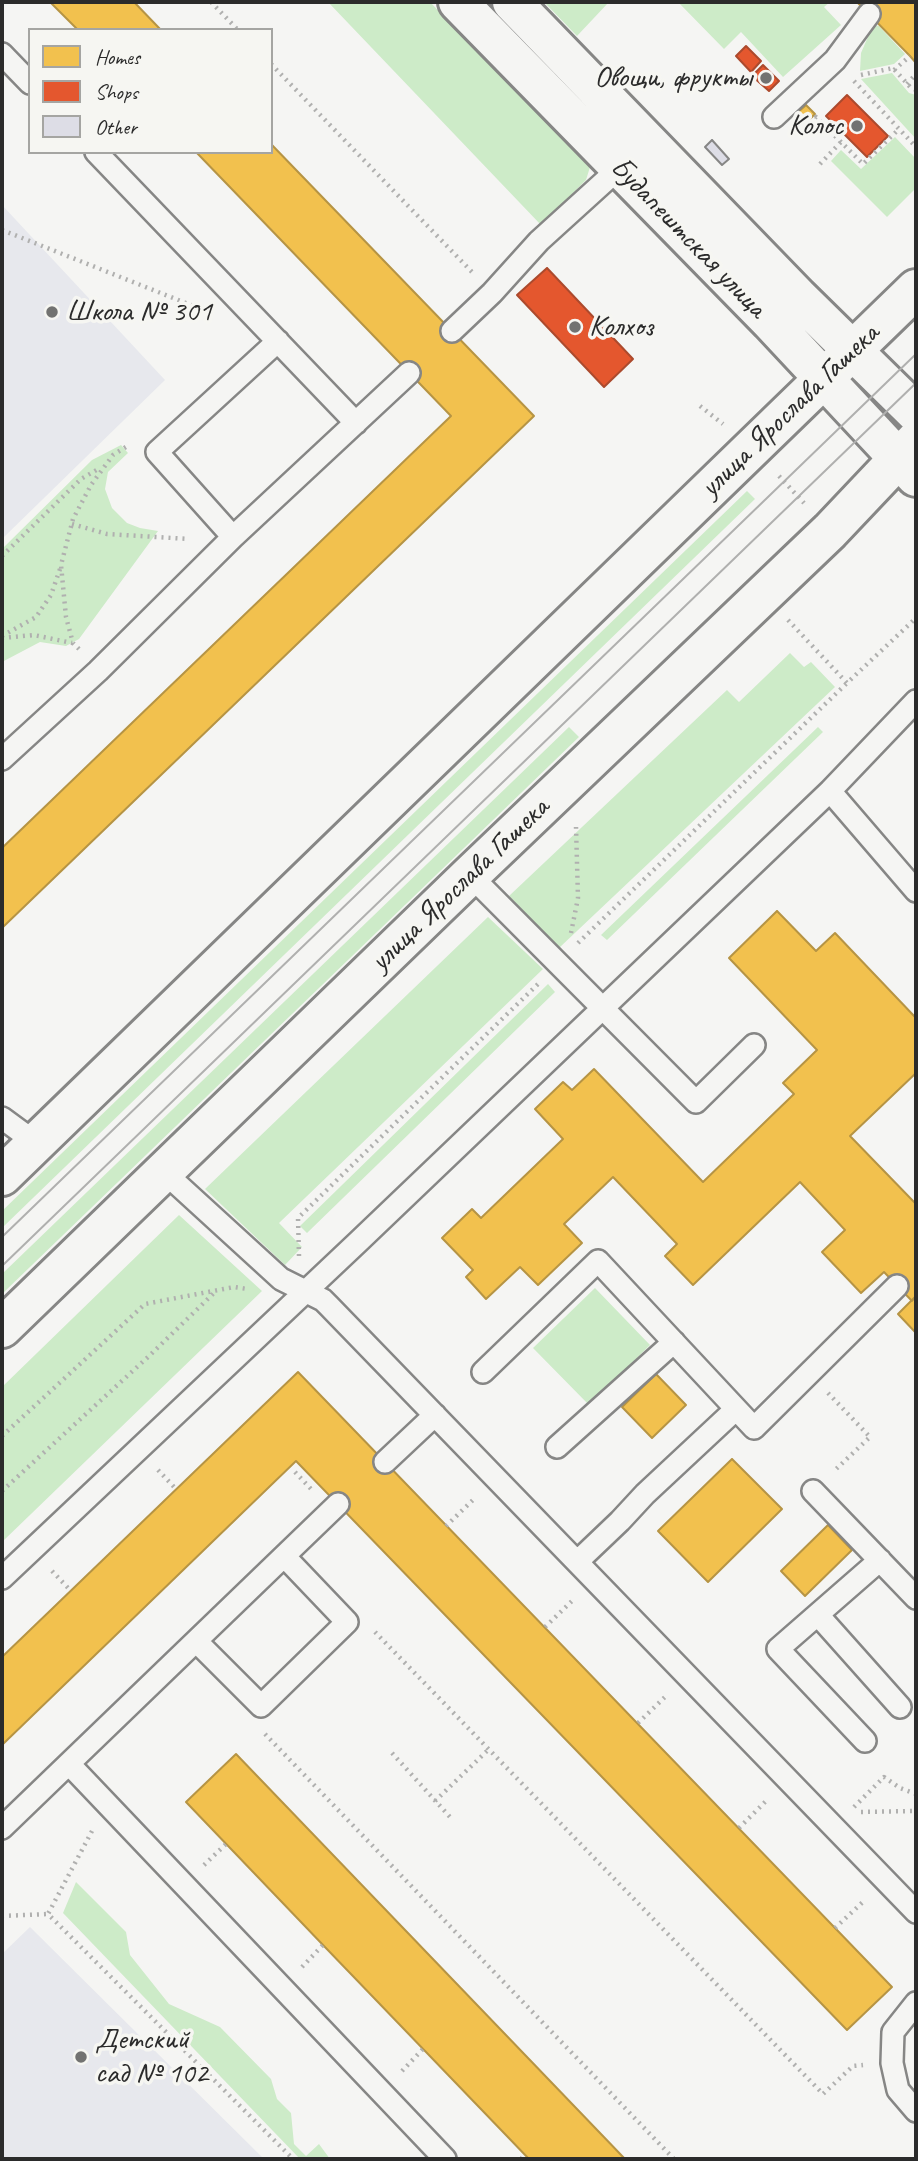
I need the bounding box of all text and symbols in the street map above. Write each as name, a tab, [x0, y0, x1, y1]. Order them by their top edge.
legend	[28, 28, 273, 154]
text: Homes	[95, 44, 140, 70]
place label: Овощи, фрукты	[594, 60, 752, 96]
marker: Овощи, фрукты	[758, 70, 774, 86]
text: Shops	[95, 79, 138, 105]
place label: Колос	[788, 108, 843, 144]
text: Other	[95, 114, 137, 140]
marker: Колос	[849, 118, 865, 134]
street label: Будапештская улица	[602, 150, 774, 326]
place label: Школа № 301	[66, 294, 212, 330]
marker: Школа № 301	[44, 304, 60, 320]
place label: Колхоз	[589, 309, 652, 345]
street label: улица Ярослава Гашека	[693, 316, 887, 506]
marker: Колхоз	[567, 319, 583, 335]
street label: улица Ярослава Гашека	[363, 790, 557, 980]
place label: Детский сад № 102	[95, 2022, 208, 2092]
marker: Детский сад № 102	[73, 2049, 89, 2065]

